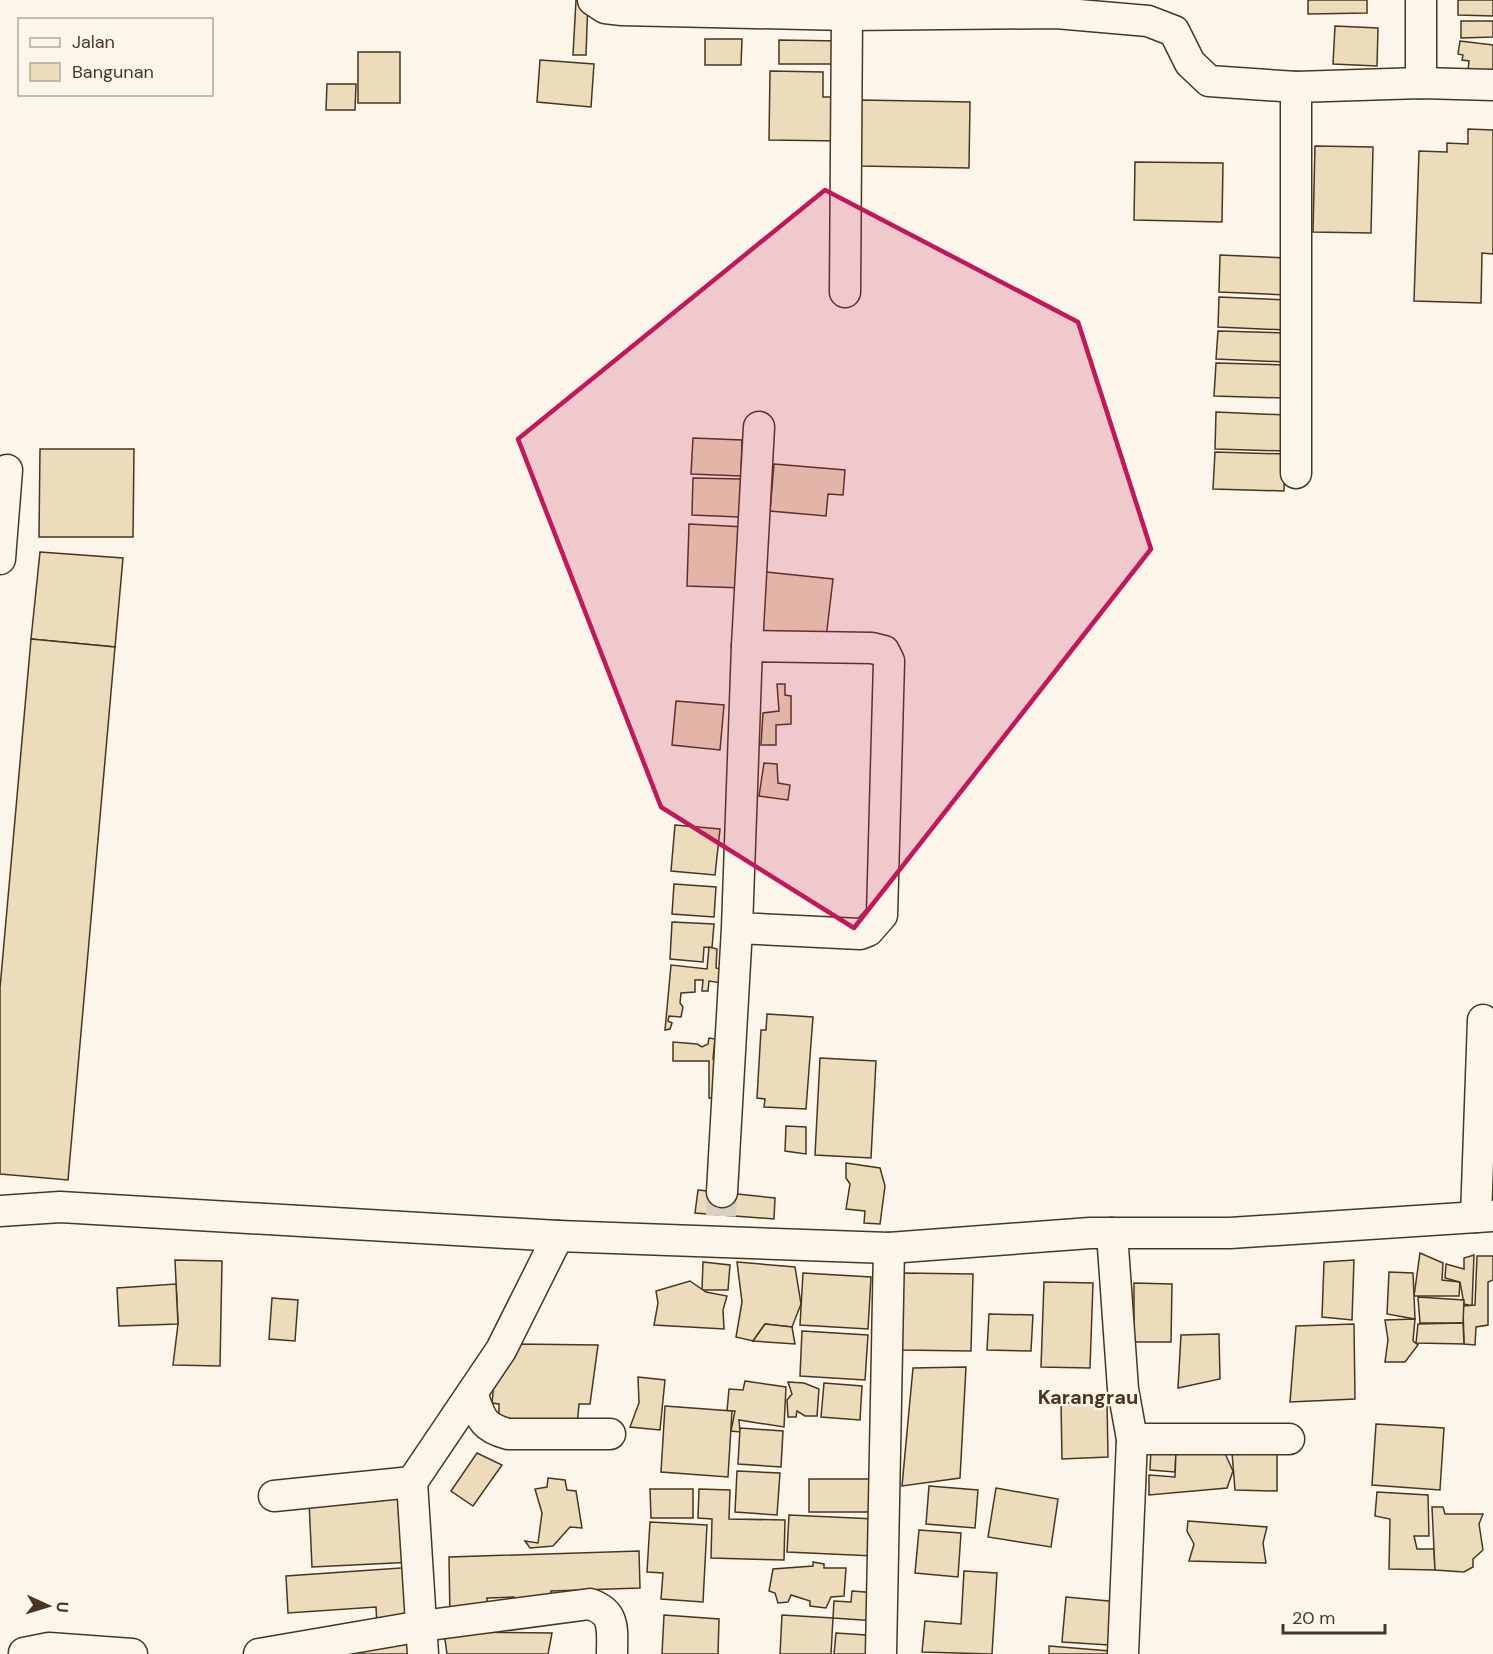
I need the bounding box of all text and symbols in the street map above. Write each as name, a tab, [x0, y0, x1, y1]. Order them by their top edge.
legend	[18, 18, 213, 96]
text: Jalan	[72, 30, 115, 54]
text: Bangunan	[72, 60, 154, 84]
district label: Karangrau	[1038, 1384, 1138, 1410]
north arrow	[18, 1576, 78, 1636]
scale bar	[1283, 1597, 1385, 1635]
text: U	[52, 1601, 73, 1613]
text: 20 m	[1292, 1606, 1335, 1630]

